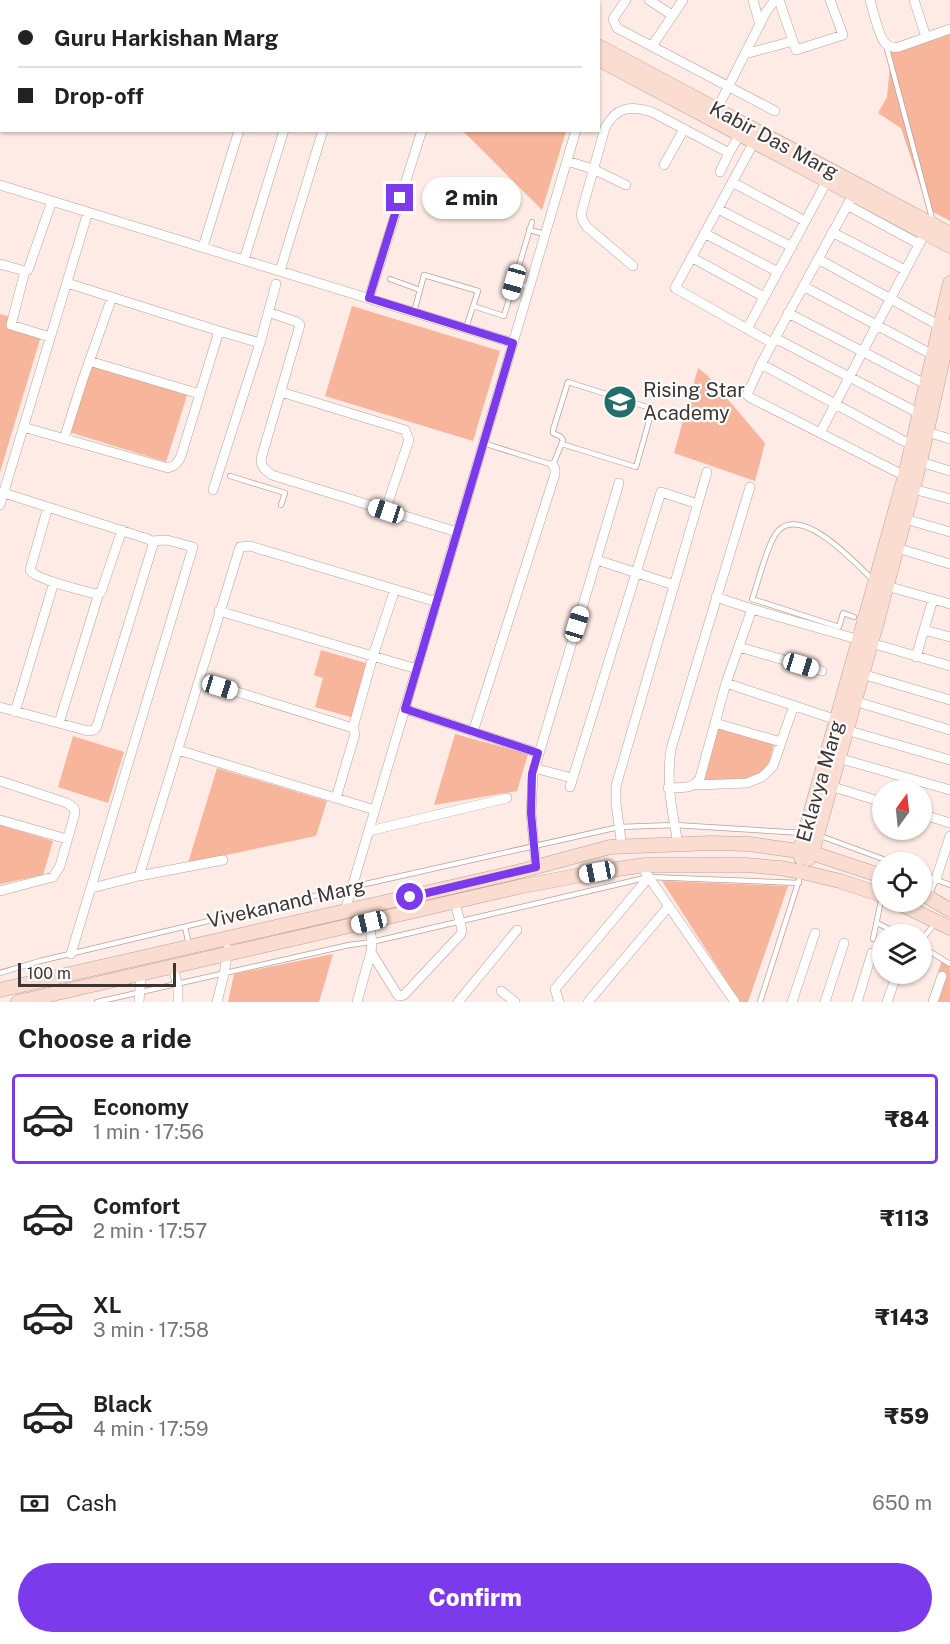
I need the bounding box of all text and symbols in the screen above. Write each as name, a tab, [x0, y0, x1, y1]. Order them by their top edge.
text: Guru Harkishan Marg	[54, 25, 278, 51]
text: Drop-off	[54, 83, 144, 109]
street label: Kabir Das Marg	[705, 96, 843, 184]
callout: 2 min	[421, 177, 520, 219]
route end	[386, 184, 413, 211]
text: 2 min	[445, 186, 498, 210]
car	[500, 262, 528, 302]
place label: Rising Star Academy	[643, 378, 745, 425]
school or university icon: Rising Star Academy	[602, 384, 638, 420]
car	[366, 497, 406, 525]
car	[563, 604, 591, 644]
car	[781, 651, 821, 679]
car	[200, 673, 240, 701]
street label: Eklavya Marg	[791, 717, 849, 845]
north arrow	[872, 780, 932, 840]
map controls	[872, 780, 932, 984]
button: locate	[872, 852, 932, 912]
car	[578, 860, 616, 884]
street label: Vivekanand Marg	[205, 873, 367, 933]
route start	[396, 883, 423, 910]
car	[349, 909, 389, 935]
button: layers	[872, 924, 932, 984]
scale bar	[18, 960, 176, 988]
text: 100 m	[27, 964, 71, 983]
text: Choose a ride	[18, 1022, 192, 1054]
icon: car	[21, 1092, 75, 1146]
text: Economy	[93, 1094, 189, 1120]
text: ₹84	[885, 1106, 929, 1132]
text: 1 min · 17:56	[93, 1120, 204, 1144]
icon: car	[21, 1191, 75, 1245]
text: Comfort	[93, 1193, 180, 1219]
text: ₹113	[880, 1205, 929, 1231]
text: 2 min · 17:57	[93, 1219, 207, 1243]
icon: car	[21, 1290, 75, 1344]
text: XL	[93, 1292, 121, 1318]
text: ₹143	[875, 1304, 929, 1330]
text: 3 min · 17:58	[93, 1318, 209, 1342]
icon: car	[21, 1389, 75, 1443]
text: Black	[93, 1391, 152, 1417]
text: ₹59	[884, 1403, 929, 1429]
text: 4 min · 17:59	[93, 1417, 209, 1441]
icon: cash	[18, 1487, 51, 1520]
text: Cash	[66, 1490, 117, 1516]
text: 650 m	[872, 1491, 932, 1515]
button: Confirm	[18, 1563, 932, 1632]

